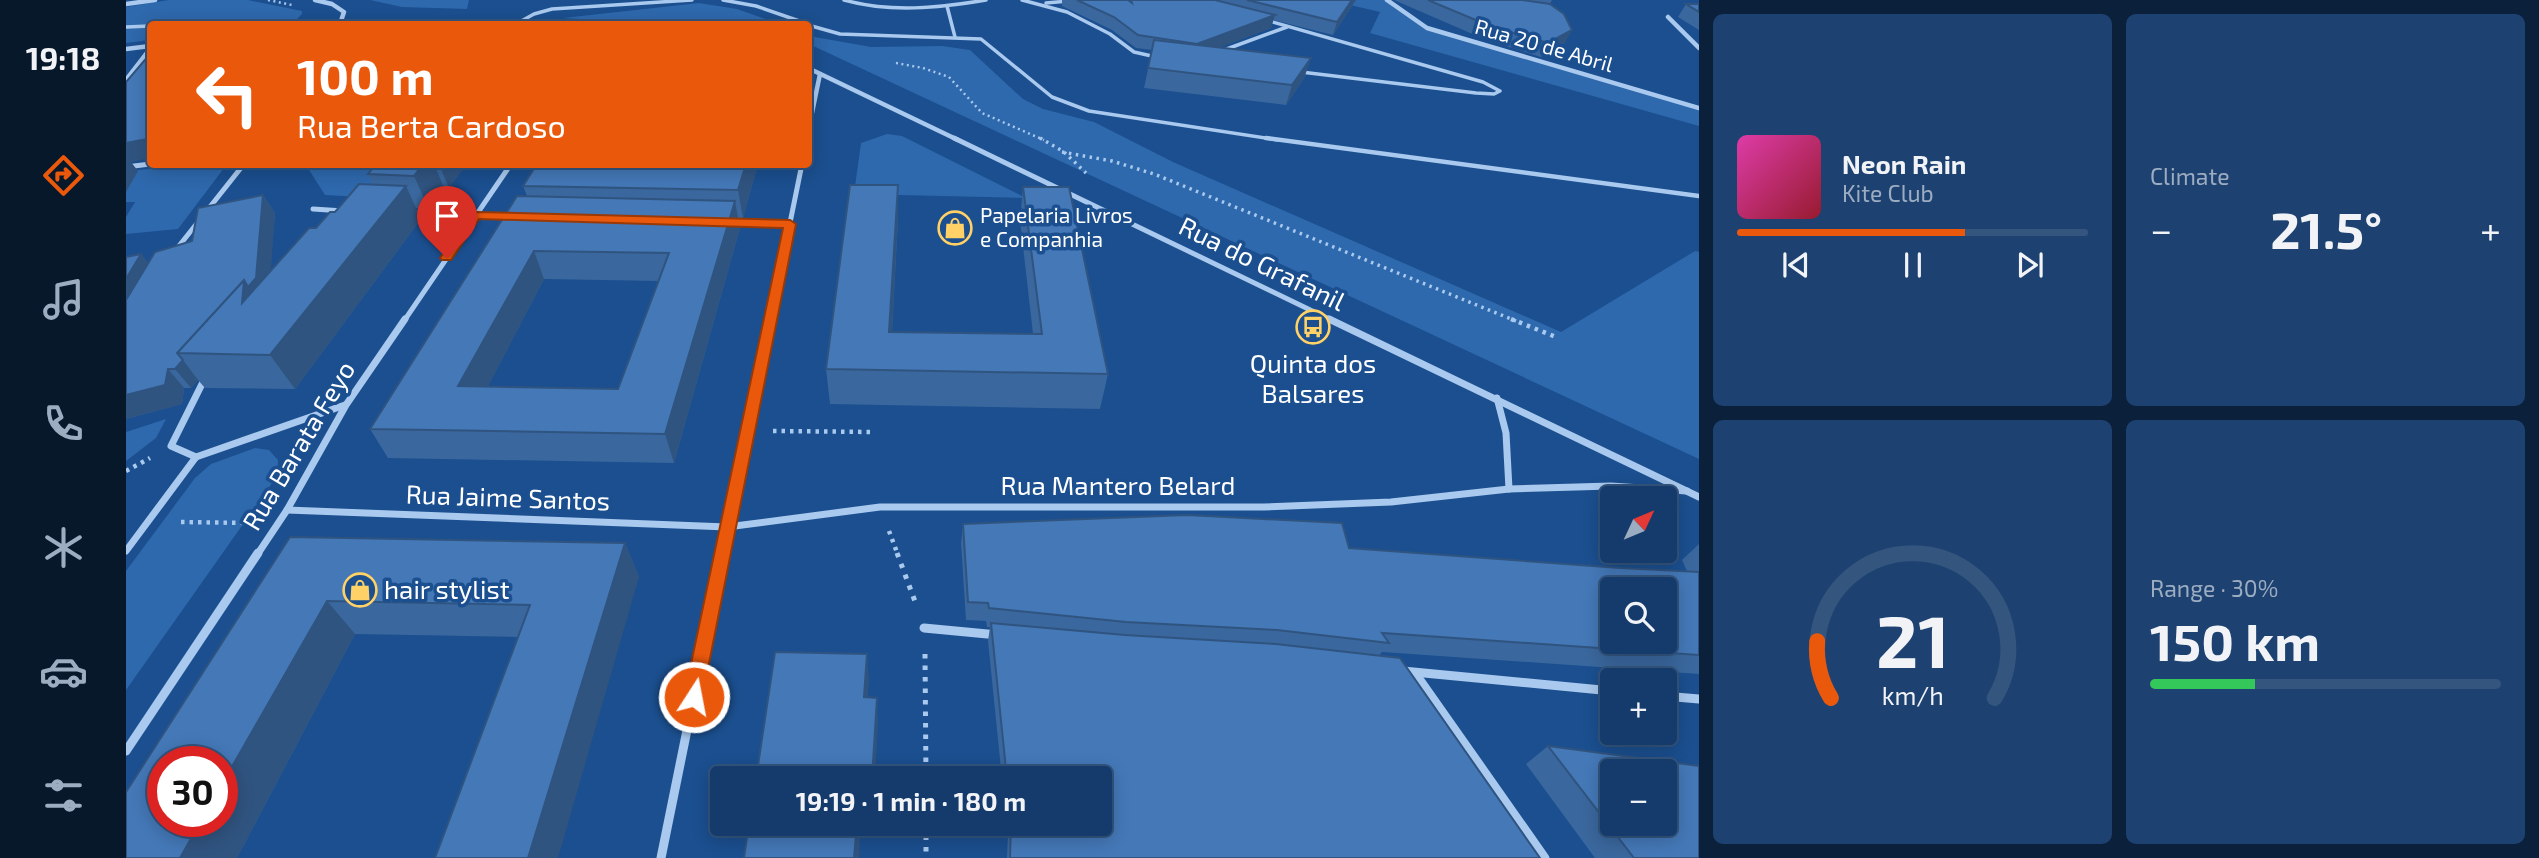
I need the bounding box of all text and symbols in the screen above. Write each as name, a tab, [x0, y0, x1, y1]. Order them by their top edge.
street label: Rua 20 de Abril	[1472, 13, 1617, 76]
text: 19:18	[26, 38, 100, 76]
text: 100 m	[297, 46, 434, 105]
icon: left	[182, 49, 273, 140]
text: Rua Berta Cardoso	[297, 106, 566, 144]
text: Neon Rain	[1842, 148, 1966, 179]
icon: directions	[39, 151, 88, 200]
text: Climate	[2150, 162, 2230, 190]
text: Kite Club	[1842, 179, 1934, 207]
pin	[417, 186, 477, 258]
icon: arrive	[428, 197, 466, 235]
text: 21.5°	[2270, 197, 2382, 259]
place label: Papelaria Livros e Companhia	[980, 202, 1133, 251]
text: −	[2150, 206, 2172, 252]
text: +	[2480, 206, 2501, 252]
shop icon: Papelaria Livros e Companhia	[936, 209, 974, 247]
street label: Rua do Grafanil	[1175, 209, 1351, 316]
icon: previous	[1777, 246, 1815, 284]
icon: pause	[1894, 246, 1932, 284]
icon: next	[2011, 246, 2049, 284]
icon: music	[39, 275, 88, 324]
bus stop icon: Quinta dos Balsares	[1294, 308, 1332, 346]
place label: Quinta dos Balsares	[1250, 347, 1376, 408]
street label: Rua Barata Feyo	[235, 355, 360, 535]
icon: phone	[39, 399, 88, 448]
street label: Rua Mantero Belard	[1001, 469, 1235, 500]
street label: Rua Jaime Santos	[405, 477, 611, 516]
north arrow	[1600, 486, 1676, 564]
map controls	[1600, 486, 1677, 836]
icon: climate	[39, 523, 88, 572]
shop icon: hair stylist	[341, 571, 379, 609]
place label: hair stylist	[384, 573, 510, 604]
text: Range · 30%	[2150, 574, 2278, 602]
button: search	[1600, 577, 1677, 654]
text: 21	[1876, 595, 1949, 683]
text: 150 km	[2150, 609, 2320, 671]
icon: car	[39, 647, 88, 696]
position arrow	[657, 660, 731, 734]
button: +	[1600, 668, 1677, 745]
text: km/h	[1881, 680, 1944, 710]
speed limit sign: 30	[147, 746, 238, 837]
button: −	[1600, 759, 1677, 836]
icon: filters	[39, 771, 88, 820]
text: 19:19 · 1 min · 180 m	[796, 785, 1026, 816]

